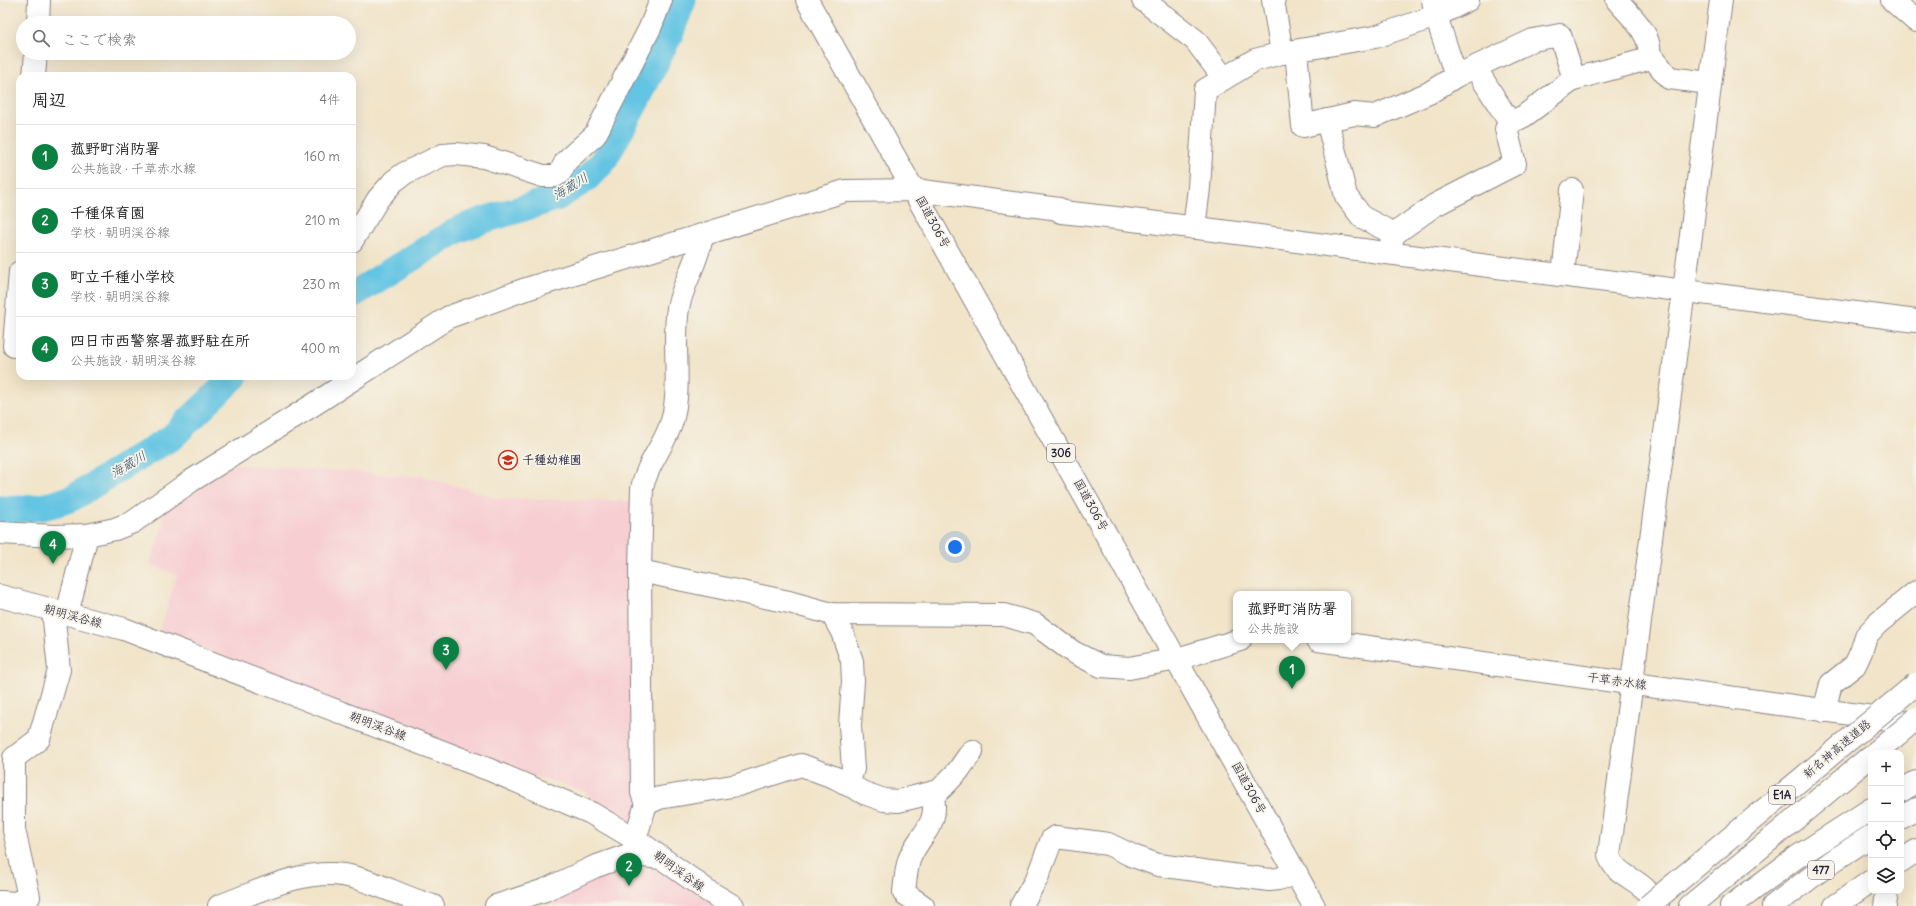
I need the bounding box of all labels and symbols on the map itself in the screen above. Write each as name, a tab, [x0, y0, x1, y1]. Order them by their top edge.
water label: 海蔵川	[549, 169, 591, 204]
street label: 国道306号	[913, 193, 954, 251]
road number: 306	[1047, 444, 1075, 462]
water label: 海蔵川	[107, 447, 149, 482]
school or university icon: 千種幼稚園	[497, 449, 519, 471]
place label: 千種幼稚園	[522, 452, 582, 467]
street label: 国道306号	[1071, 476, 1112, 534]
pin: 4	[40, 531, 66, 564]
your location	[945, 537, 965, 557]
street label: 朝明渓谷線	[42, 601, 104, 631]
pin: 3	[433, 637, 459, 670]
pin: 1	[1279, 656, 1305, 689]
street label: 千草赤水線	[1586, 669, 1648, 692]
street label: 朝明渓谷線	[347, 708, 409, 743]
street label: 新名神高速道路	[1800, 716, 1874, 781]
street label: 国道306号	[1229, 759, 1270, 817]
road number: E1A	[1769, 786, 1795, 804]
street label: 朝明渓谷線	[651, 847, 708, 894]
pin: 2	[616, 853, 642, 886]
road number: 477	[1808, 861, 1834, 879]

